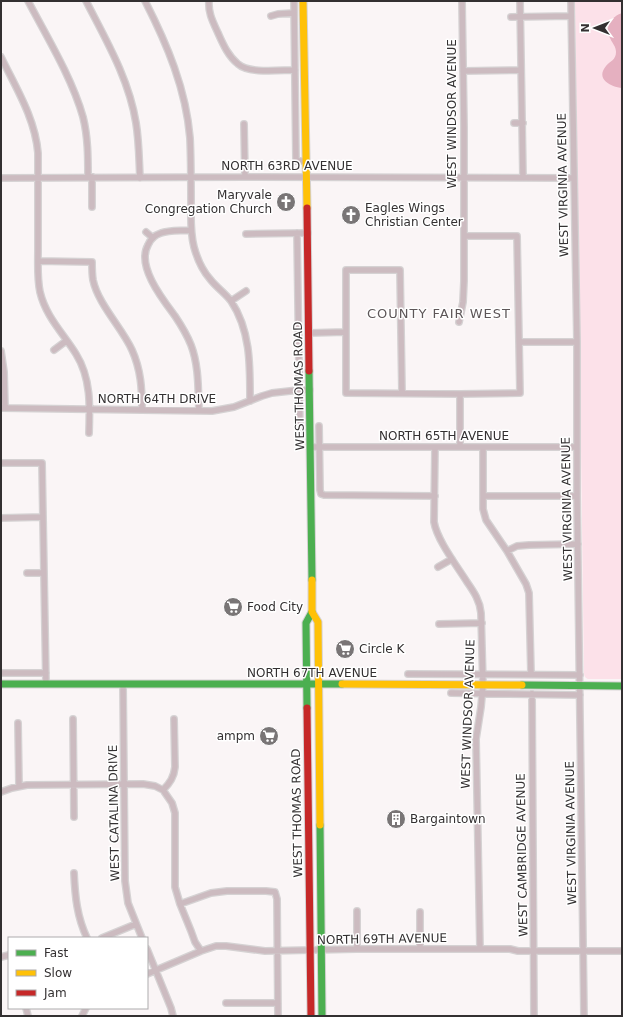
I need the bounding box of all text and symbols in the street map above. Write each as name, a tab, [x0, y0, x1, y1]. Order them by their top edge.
north arrow	[575, 8, 615, 48]
text: N	[579, 23, 592, 33]
street label: WEST WINDSOR AVENUE	[445, 39, 459, 189]
street label: WEST VIRGINIA AVENUE	[555, 113, 571, 257]
street label: NORTH 63RD AVENUE	[221, 159, 353, 173]
place label: Maryvale Congregation Church	[145, 188, 272, 216]
church icon: Maryvale Congregation Church	[275, 191, 297, 213]
place label: Eagles Wings Christian Center	[365, 201, 463, 229]
church icon: Eagles Wings Christian Center	[340, 204, 362, 226]
district label: COUNTY FAIR WEST	[367, 306, 511, 321]
street label: WEST THOMAS ROAD	[291, 321, 307, 451]
street label: NORTH 64TH DRIVE	[98, 392, 216, 406]
street label: NORTH 65TH AVENUE	[379, 429, 509, 443]
street label: WEST VIRGINIA AVENUE	[559, 437, 575, 581]
supermarket icon: Food City	[222, 596, 244, 618]
place label: Food City	[247, 600, 303, 614]
supermarket icon: Circle K	[334, 638, 356, 660]
street label: WEST WINDSOR AVENUE	[458, 639, 478, 789]
place label: Circle K	[359, 642, 406, 656]
street label: NORTH 67TH AVENUE	[247, 666, 377, 680]
supermarket icon: ampm	[258, 725, 280, 747]
place label: ampm	[217, 729, 255, 743]
street label: WEST CATALINA DRIVE	[106, 745, 122, 881]
street label: WEST THOMAS ROAD	[289, 748, 305, 878]
street label: WEST VIRGINIA AVENUE	[563, 761, 579, 905]
street label: WEST CAMBRIDGE AVENUE	[514, 773, 530, 937]
building icon: Bargaintown	[385, 808, 407, 830]
place label: Bargaintown	[410, 812, 486, 826]
street label: NORTH 69TH AVENUE	[317, 931, 447, 947]
legend	[8, 937, 148, 1009]
text: Fast	[44, 946, 68, 960]
text: Slow	[44, 966, 72, 980]
text: Jam	[43, 986, 67, 1000]

